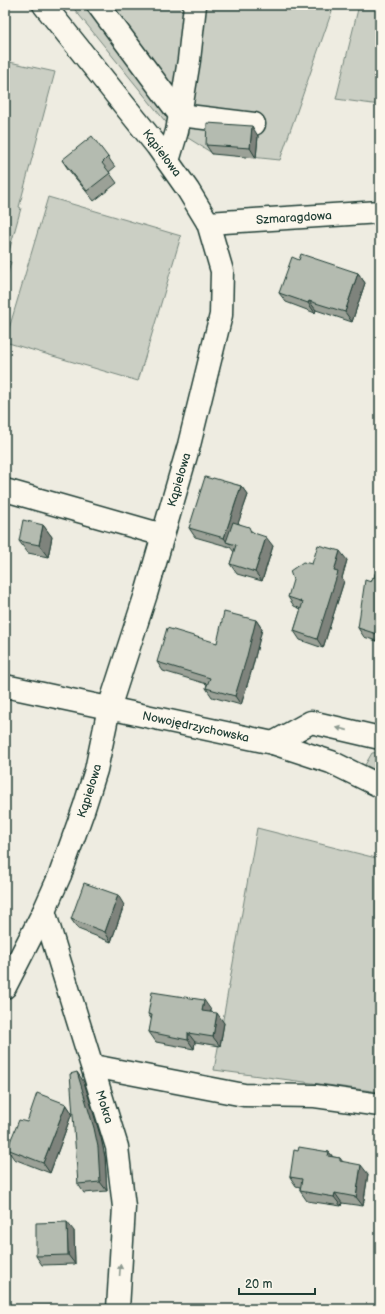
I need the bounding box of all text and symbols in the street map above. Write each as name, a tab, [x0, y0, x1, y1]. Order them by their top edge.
street label: Kąpielowa	[139, 127, 184, 180]
street label: Szmaragdowa	[255, 208, 332, 228]
street label: Kąpielowa	[165, 451, 194, 509]
street label: Nowojędrzychowska	[141, 708, 251, 746]
one-way arrow	[336, 726, 348, 732]
street label: Kąpielowa	[74, 763, 105, 820]
street label: Mokra	[92, 1089, 116, 1126]
one-way arrow	[117, 1264, 124, 1276]
scale bar	[239, 1270, 315, 1296]
text: 20 m	[245, 1277, 272, 1292]

